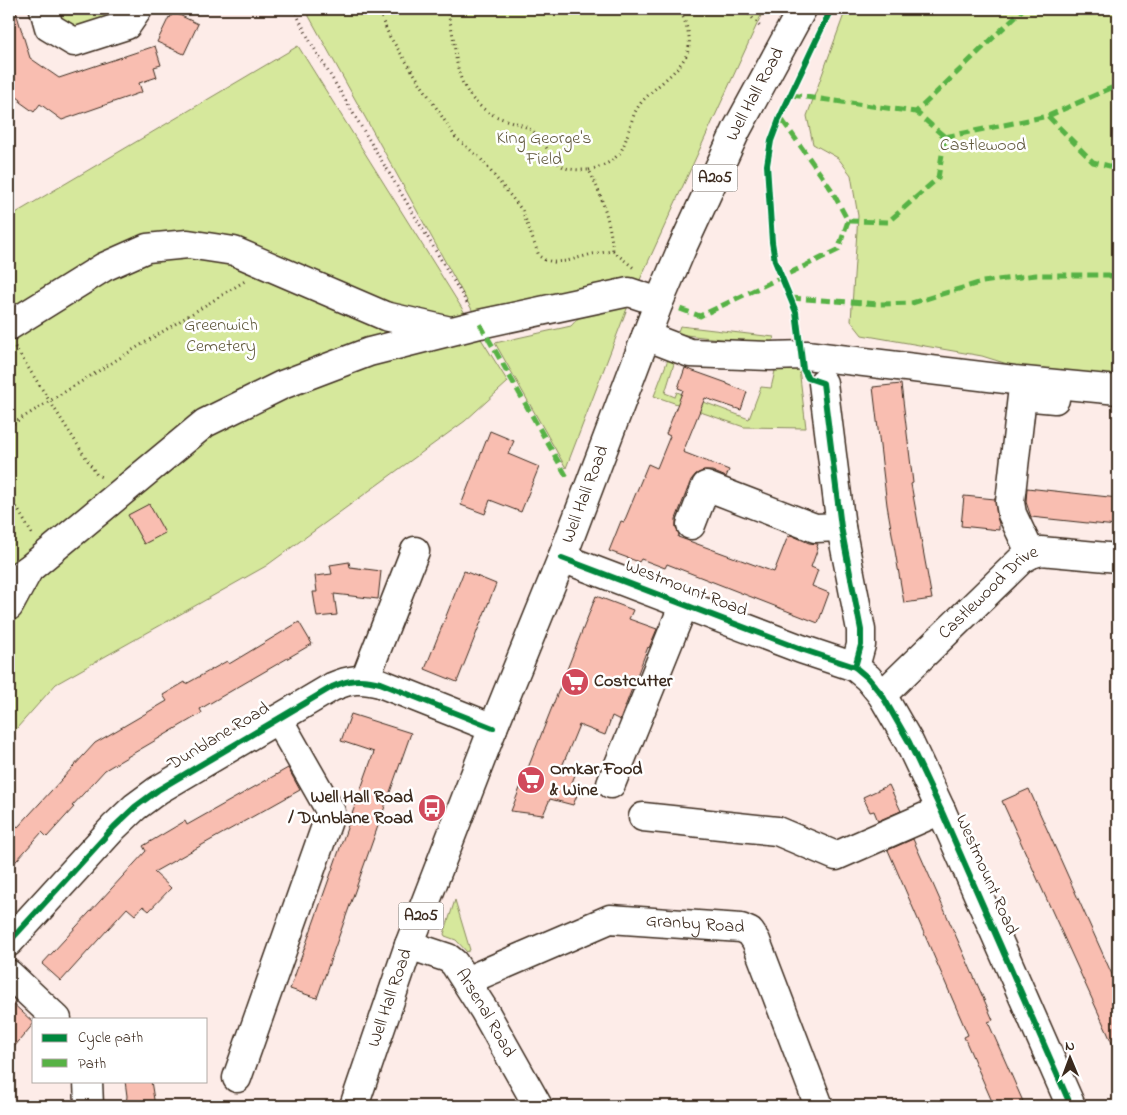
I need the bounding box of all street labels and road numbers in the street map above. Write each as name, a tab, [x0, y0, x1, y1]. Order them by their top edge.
street label: Well Hall Road	[720, 43, 792, 145]
road number: A205	[692, 164, 738, 192]
street label: Well Hall Road	[556, 442, 616, 547]
street label: Castlewood Drive	[933, 539, 1042, 646]
street label: Westmount Road	[621, 554, 751, 624]
street label: Dunblane Road	[162, 696, 275, 778]
street label: Westmount Road	[948, 811, 1024, 939]
road number: A205	[398, 902, 444, 929]
street label: Granby Road	[645, 908, 745, 941]
street label: Well Hall Road	[362, 945, 420, 1051]
street label: Arsenal Road	[448, 964, 521, 1063]

